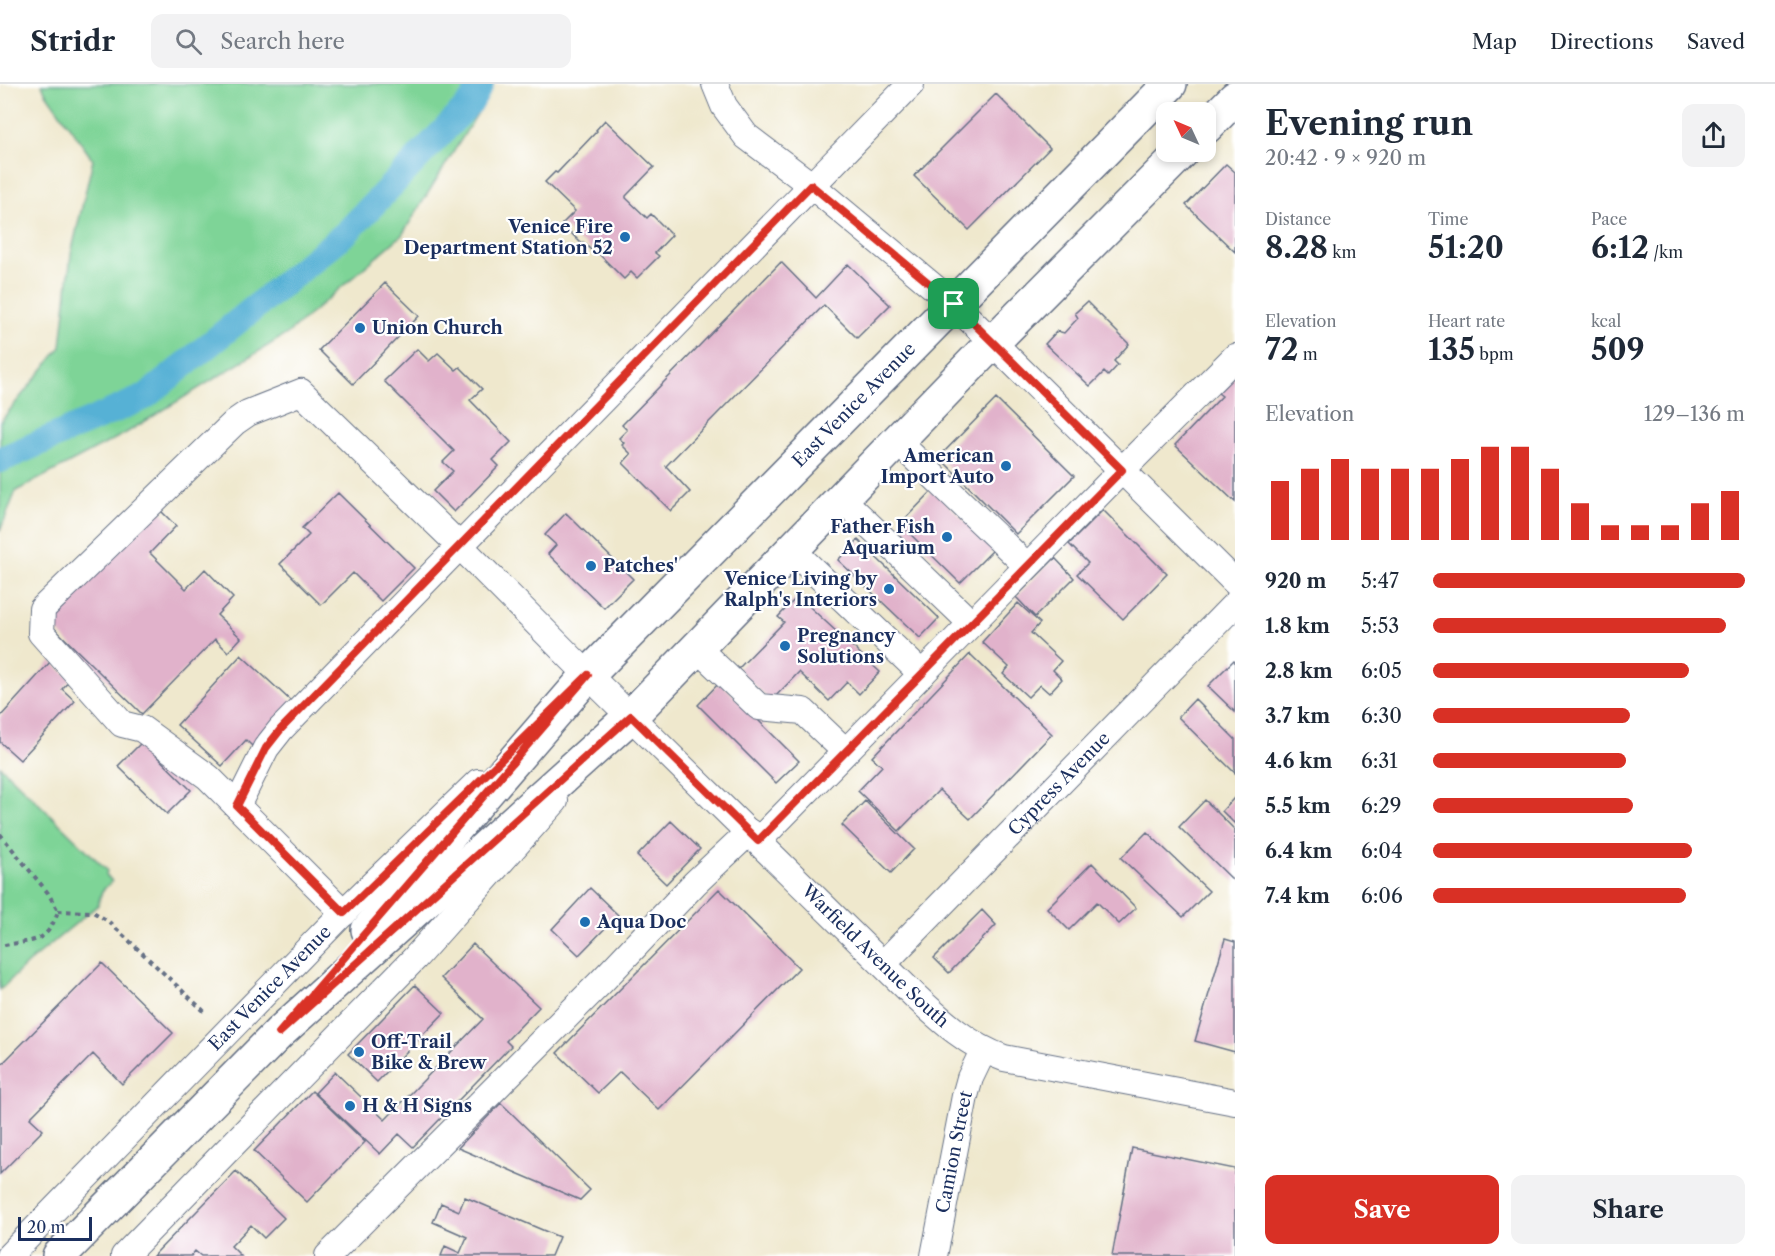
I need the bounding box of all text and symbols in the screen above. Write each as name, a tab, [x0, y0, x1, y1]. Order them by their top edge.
search box	[151, 14, 571, 68]
text: Stridr	[30, 24, 115, 58]
icon: search	[172, 25, 205, 58]
text: Search here	[220, 28, 345, 55]
text: Map	[1472, 29, 1517, 54]
text: Directions	[1550, 29, 1654, 54]
text: Saved	[1687, 29, 1745, 54]
north arrow	[1156, 102, 1216, 162]
map controls	[1156, 102, 1216, 162]
text: Evening run	[1265, 103, 1473, 144]
button: share	[1682, 104, 1745, 167]
text: 20:42 · 9 × 920 m	[1265, 146, 1426, 170]
text: Distance	[1265, 209, 1331, 229]
text: Time	[1428, 209, 1468, 229]
text: Pace	[1591, 209, 1627, 229]
place label: Venice Fire Department Station 52	[404, 216, 613, 259]
text: 8.28	[1265, 229, 1328, 266]
text: 51:20	[1428, 229, 1504, 266]
text: 6:12	[1591, 229, 1649, 266]
marker: Venice Fire Department Station 52	[618, 230, 632, 244]
text: km	[1328, 242, 1356, 262]
text: /km	[1649, 242, 1683, 262]
pin	[928, 278, 979, 329]
icon: arrive	[937, 287, 970, 320]
text: Elevation	[1265, 311, 1336, 331]
text: Heart rate	[1428, 311, 1505, 331]
text: kcal	[1591, 311, 1621, 331]
place label: Union Church	[372, 317, 503, 339]
marker: Union Church	[353, 321, 367, 335]
text: 72	[1265, 331, 1298, 368]
text: 135	[1428, 331, 1475, 368]
text: 509	[1591, 331, 1645, 368]
street label: East Venice Avenue	[788, 338, 920, 472]
text: m	[1298, 344, 1318, 364]
text: bpm	[1475, 344, 1514, 364]
text: Elevation	[1265, 402, 1354, 426]
text: 129–136 m	[1644, 402, 1745, 426]
place label: American Import Auto	[881, 445, 995, 488]
marker: American Import Auto	[999, 459, 1013, 473]
place label: Father Fish Aquarium	[830, 516, 936, 559]
marker: Father Fish Aquarium	[940, 530, 954, 544]
place label: Patches'	[603, 555, 678, 577]
marker: Patches'	[584, 559, 598, 573]
place label: Venice Living by Ralph's Interiors	[723, 568, 878, 611]
text: 920 m	[1265, 569, 1326, 593]
text: 5:47	[1361, 569, 1399, 593]
marker: Venice Living by Ralph's Interiors	[882, 582, 896, 596]
text: 1.8 km	[1265, 614, 1330, 638]
text: 5:53	[1361, 614, 1399, 638]
place label: Pregnancy Solutions	[797, 625, 896, 668]
marker: Pregnancy Solutions	[778, 639, 792, 653]
text: 2.8 km	[1265, 659, 1333, 683]
text: 6:05	[1361, 659, 1402, 683]
text: 3.7 km	[1265, 704, 1330, 728]
text: 6:30	[1361, 704, 1402, 728]
street label: Cypress Avenue	[1004, 727, 1115, 840]
text: 4.6 km	[1265, 749, 1332, 773]
text: 6:31	[1361, 749, 1398, 773]
text: 5.5 km	[1265, 794, 1331, 818]
text: 6:29	[1361, 794, 1402, 818]
text: 6.4 km	[1265, 839, 1332, 863]
text: 6:04	[1361, 839, 1403, 863]
street label: Warfield Avenue South	[796, 879, 953, 1032]
text: 7.4 km	[1265, 884, 1330, 908]
text: 6:06	[1361, 884, 1403, 908]
place label: Aqua Doc	[596, 911, 686, 933]
marker: Aqua Doc	[578, 915, 592, 929]
street label: East Venice Avenue	[204, 921, 336, 1055]
place label: Off-Trail Bike & Brew	[371, 1031, 487, 1074]
marker: Off-Trail Bike & Brew	[352, 1045, 366, 1059]
street label: Camion Street	[932, 1088, 977, 1215]
place label: H & H Signs	[362, 1095, 472, 1117]
marker: H & H Signs	[343, 1099, 357, 1113]
button: Save	[1265, 1175, 1499, 1244]
button: Share	[1511, 1175, 1745, 1244]
scale bar	[18, 1214, 92, 1242]
text: 20 m	[27, 1217, 66, 1237]

